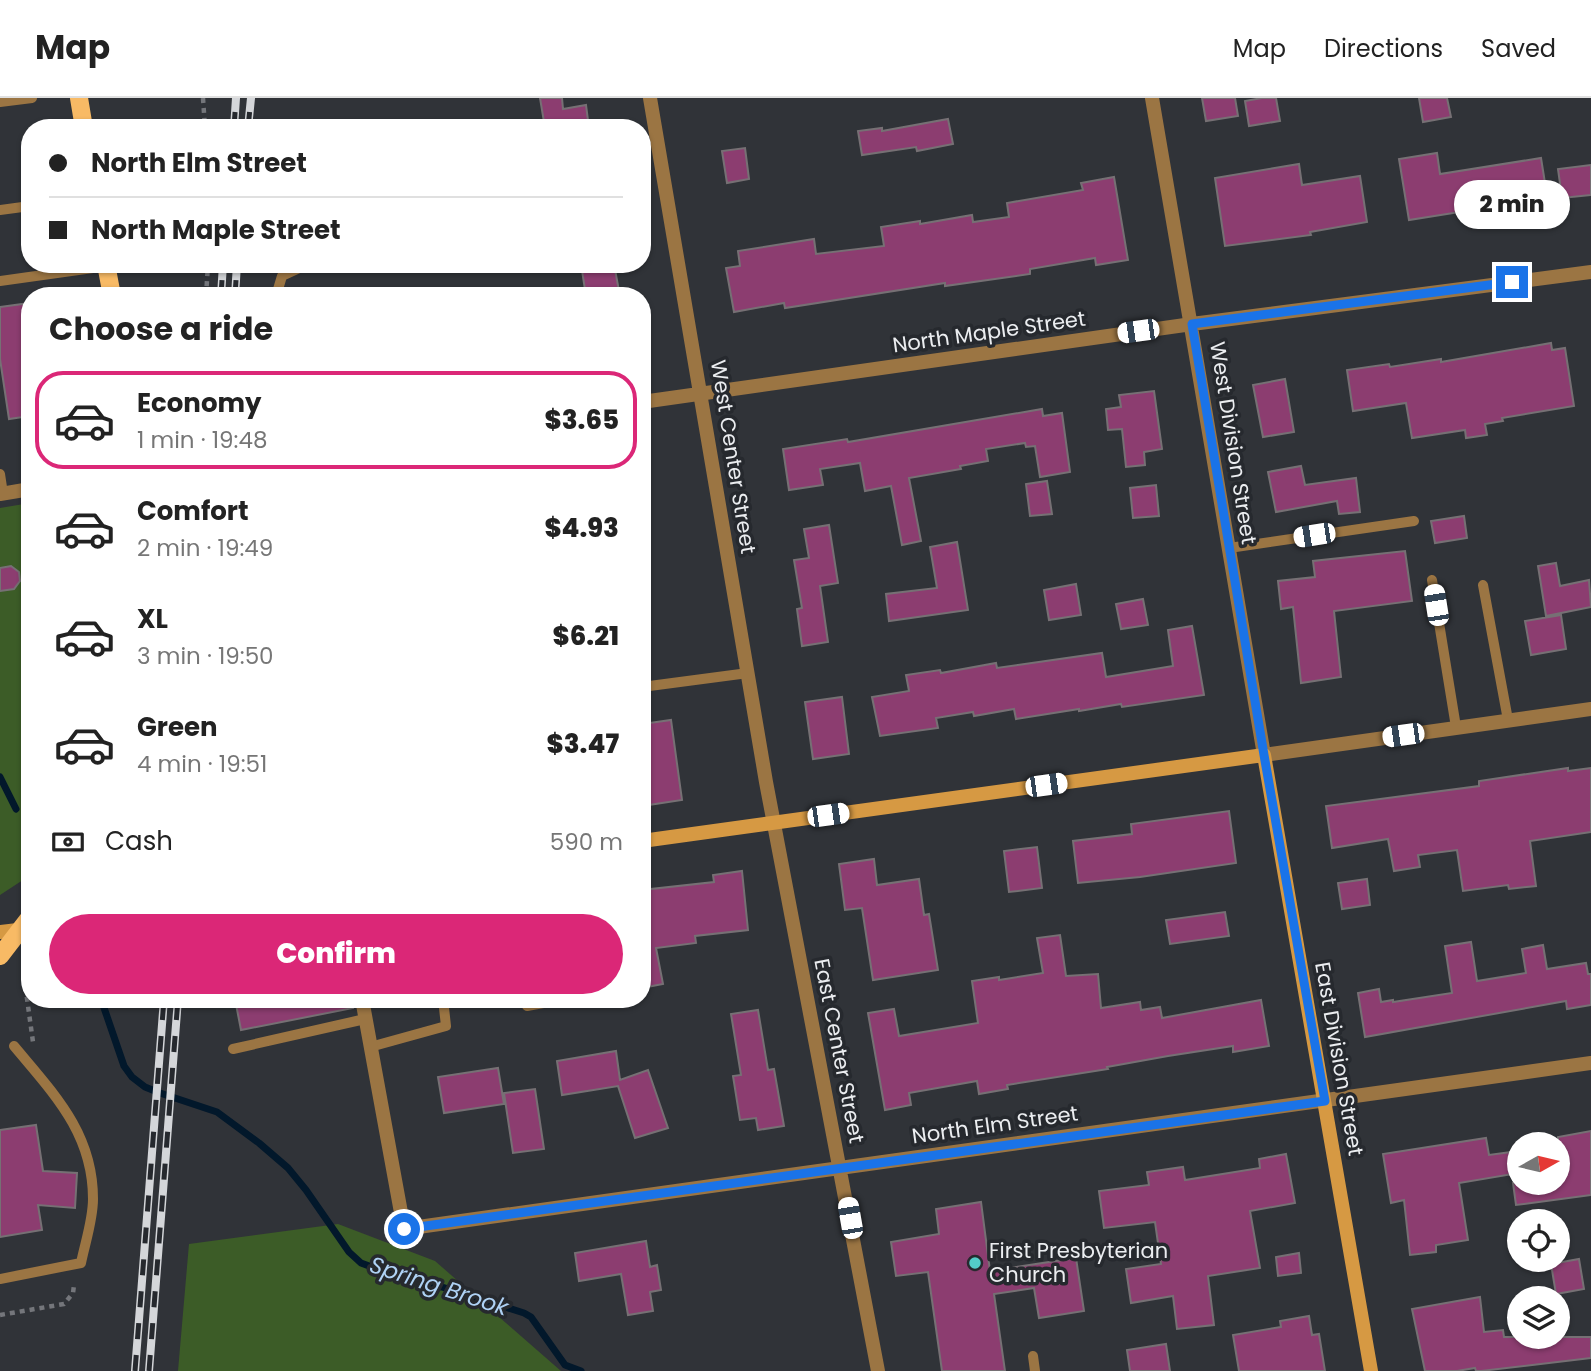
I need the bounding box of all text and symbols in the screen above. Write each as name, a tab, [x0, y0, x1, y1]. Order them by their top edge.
text: Map	[35, 24, 110, 71]
text: Map	[1233, 32, 1286, 65]
text: Directions	[1324, 32, 1443, 65]
text: Saved	[1481, 32, 1556, 65]
text: North Elm Street	[91, 145, 307, 181]
callout: 2 min	[1454, 180, 1570, 230]
text: 2 min	[1480, 188, 1544, 220]
text: North Maple Street	[91, 212, 340, 248]
route end	[1496, 266, 1528, 298]
street label: North Maple Street	[891, 304, 1087, 359]
text: Choose a ride	[49, 306, 273, 351]
car	[1116, 318, 1161, 344]
street label: West Division Street	[1203, 340, 1264, 546]
street label: West Center Street	[704, 358, 763, 556]
text: Economy	[137, 385, 261, 421]
icon: car	[53, 389, 116, 452]
text: $3.65	[545, 402, 619, 438]
text: 1 min · 19:48	[137, 424, 267, 456]
text: Comfort	[137, 493, 249, 529]
icon: car	[53, 497, 116, 560]
text: $4.93	[544, 510, 619, 546]
car	[1292, 521, 1337, 549]
text: 2 min · 19:49	[137, 532, 273, 564]
car	[1423, 583, 1450, 627]
text: XL	[137, 601, 168, 637]
icon: car	[53, 605, 116, 668]
text: $6.21	[553, 618, 619, 654]
text: 3 min · 19:50	[137, 640, 274, 672]
text: Green	[137, 709, 218, 745]
icon: car	[53, 713, 116, 776]
car	[1381, 722, 1426, 748]
text: $3.47	[547, 726, 619, 762]
text: 4 min · 19:51	[137, 748, 267, 780]
car	[1024, 772, 1069, 798]
car	[806, 802, 851, 828]
icon: cash	[49, 823, 87, 861]
text: Cash	[105, 823, 173, 859]
text: 590 m	[550, 826, 623, 858]
button: Confirm	[49, 914, 623, 994]
street label: East Center Street	[807, 956, 872, 1146]
street label: East Division Street	[1308, 960, 1371, 1158]
street label: North Elm Street	[910, 1098, 1080, 1151]
north arrow	[1507, 1132, 1570, 1195]
map controls	[1507, 1132, 1570, 1349]
car	[837, 1195, 864, 1241]
button: locate	[1507, 1209, 1570, 1272]
route start	[388, 1213, 420, 1245]
place label: First Presbyterian Church	[989, 1236, 1168, 1289]
water label: Spring Brook	[365, 1248, 514, 1324]
marker: First Presbyterian Church	[967, 1255, 983, 1271]
button: layers	[1507, 1286, 1570, 1349]

